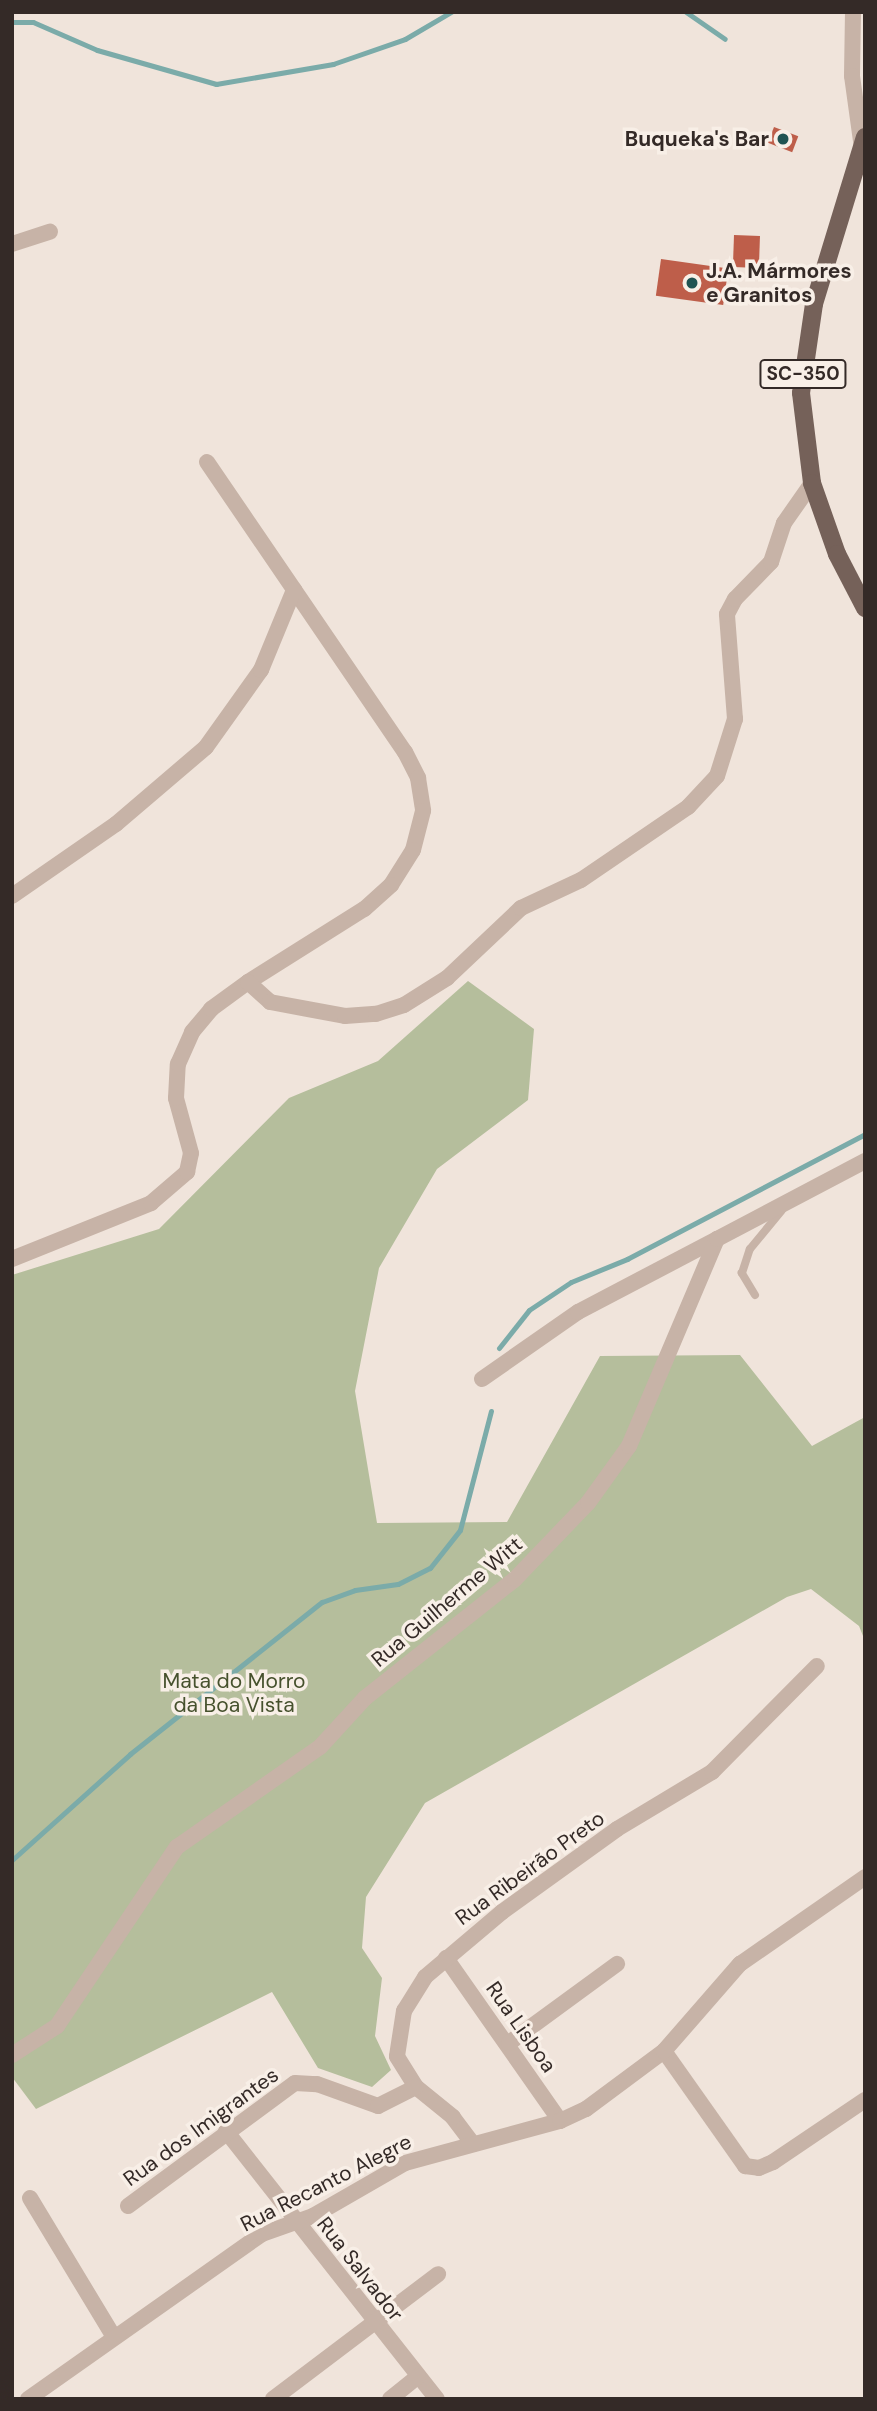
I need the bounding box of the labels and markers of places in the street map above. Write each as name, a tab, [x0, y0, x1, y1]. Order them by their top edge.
place label: Buqueka's Bar	[625, 126, 769, 152]
marker: Buqueka's Bar	[775, 131, 791, 147]
place label: J.A. Mármores e Granitos	[706, 258, 852, 308]
marker: J.A. Mármores e Granitos	[684, 275, 700, 291]

